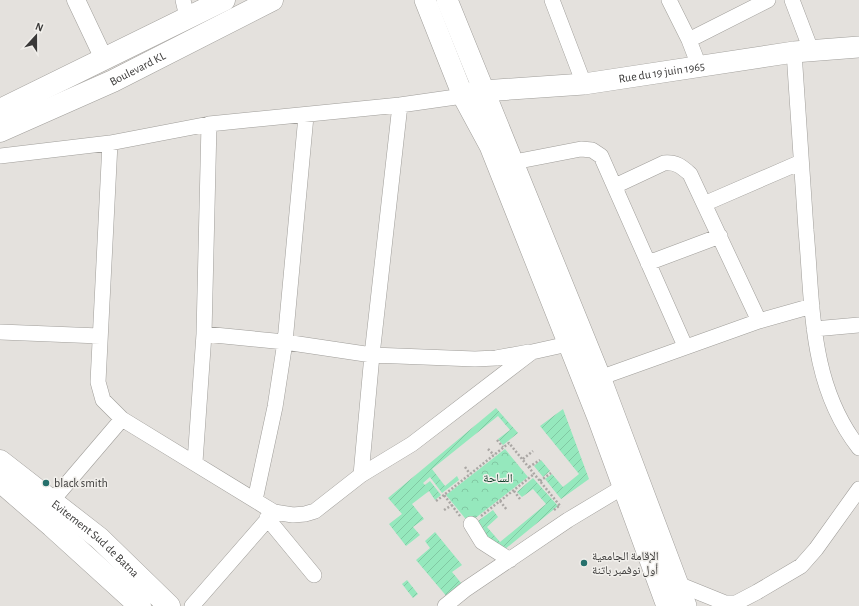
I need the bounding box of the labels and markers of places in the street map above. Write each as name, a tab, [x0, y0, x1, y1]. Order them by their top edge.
place label: black smith	[54, 477, 108, 489]
marker: black smith	[41, 478, 51, 488]
place label: الإقامة الجامعية أول نوفمبر باتنة	[592, 550, 659, 577]
marker: الإقامة الجامعية أول نوفمبر باتنة	[579, 558, 589, 568]

